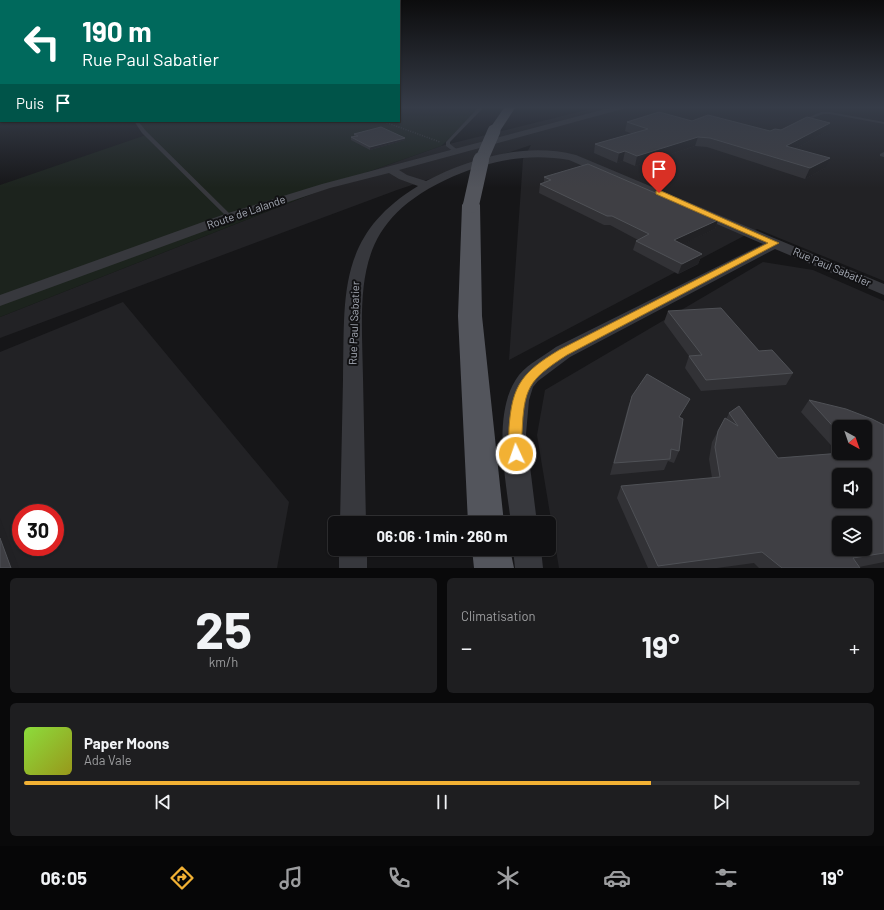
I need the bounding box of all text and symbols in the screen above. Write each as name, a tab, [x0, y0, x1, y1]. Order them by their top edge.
text: 190 m	[82, 14, 152, 48]
icon: left	[16, 16, 68, 68]
text: Rue Paul Sabatier	[82, 48, 219, 70]
icon: arrive	[52, 92, 74, 114]
text: Puis	[16, 94, 44, 112]
pin	[642, 152, 676, 193]
icon: arrive	[648, 158, 670, 180]
street label: Route de Lalande	[205, 192, 287, 231]
street label: Rue Paul Sabatier	[791, 244, 873, 289]
street label: Rue Paul Sabatier	[346, 281, 361, 365]
north arrow	[832, 420, 872, 460]
map controls	[832, 420, 872, 556]
position arrow	[495, 433, 537, 475]
button: sound	[832, 468, 872, 508]
speed limit sign: 30	[12, 504, 64, 556]
button: layers	[832, 516, 872, 556]
text: 06:06 · 1 min · 260 m	[376, 527, 508, 545]
text: 25	[195, 597, 252, 659]
text: Climatisation	[461, 608, 536, 624]
text: 19°	[642, 628, 679, 664]
text: −	[461, 634, 472, 660]
text: +	[849, 634, 860, 660]
text: km/h	[209, 654, 238, 670]
text: Paper Moons	[84, 734, 169, 752]
text: Ada Vale	[84, 752, 132, 768]
icon: previous	[152, 791, 174, 813]
icon: pause	[431, 791, 453, 813]
icon: next	[710, 791, 732, 813]
icon: directions	[168, 864, 196, 892]
icon: music	[277, 864, 305, 892]
icon: phone	[385, 864, 413, 892]
icon: climate	[494, 864, 522, 892]
icon: car	[603, 864, 631, 892]
icon: filters	[712, 864, 740, 892]
text: 06:05	[40, 867, 87, 889]
text: 19°	[821, 867, 843, 889]

